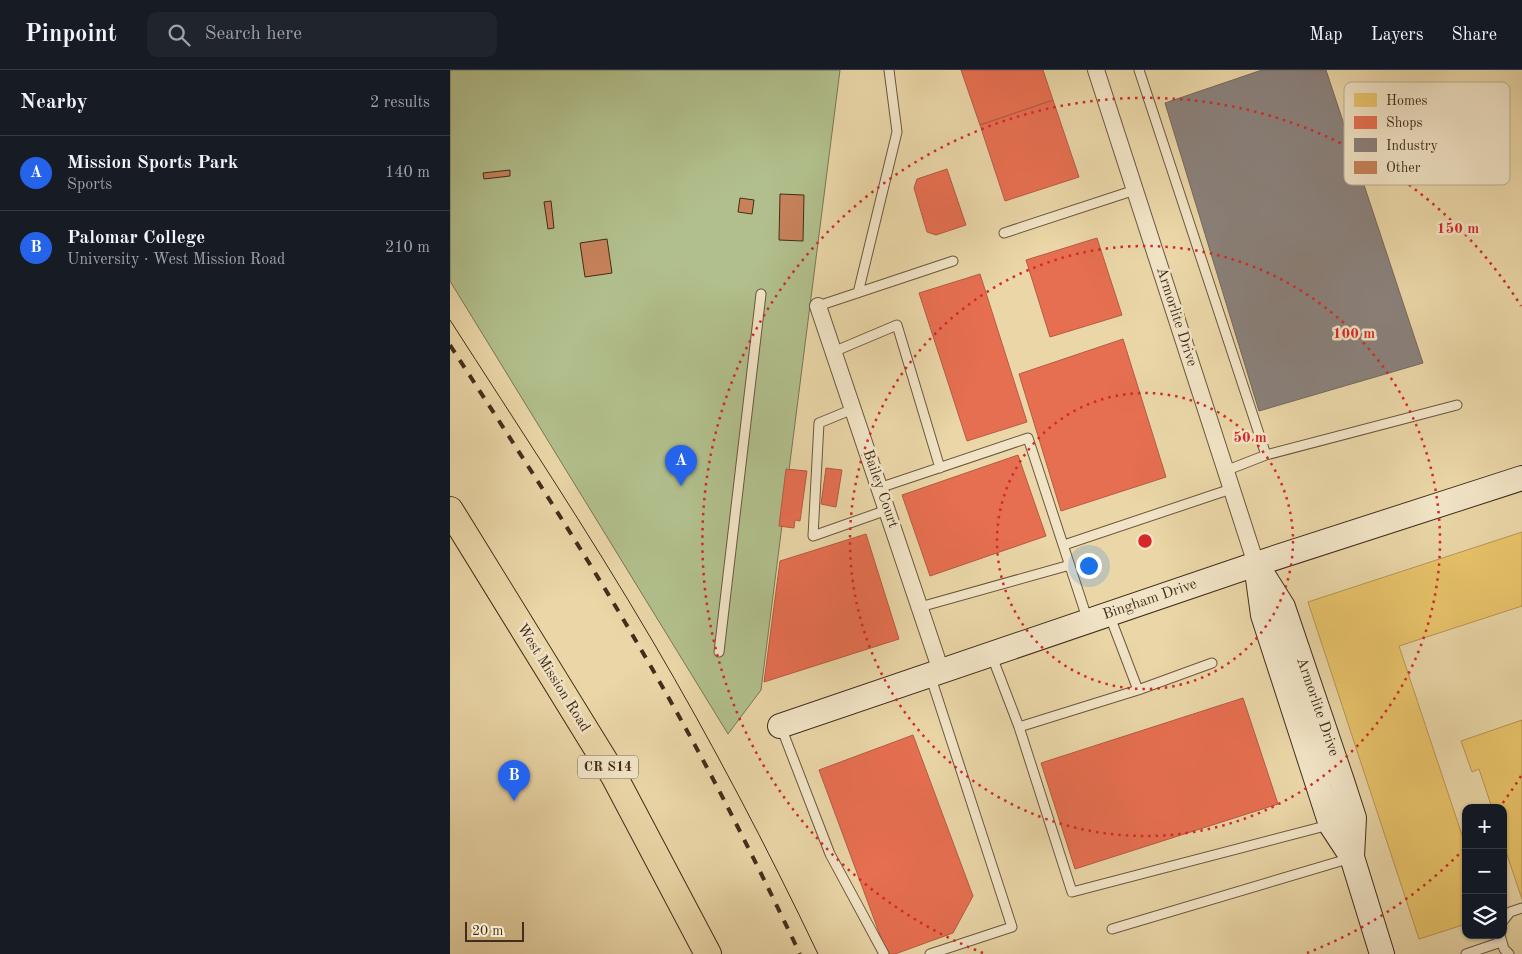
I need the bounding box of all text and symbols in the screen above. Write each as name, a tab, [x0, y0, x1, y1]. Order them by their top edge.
search box	[147, 12, 497, 57]
icon: search	[165, 21, 193, 49]
text: Pinpoint	[25, 23, 117, 47]
text: Search here	[205, 25, 302, 44]
text: Map	[1309, 26, 1343, 44]
text: Layers	[1371, 26, 1423, 44]
text: Share	[1451, 26, 1497, 44]
legend	[1344, 82, 1510, 185]
text: Nearby	[20, 92, 88, 113]
text: Homes	[1386, 94, 1428, 108]
text: 2 results	[370, 95, 430, 111]
text: Shops	[1386, 116, 1423, 130]
text: Industry	[1386, 139, 1439, 153]
text: Mission Sports Park	[67, 154, 238, 173]
text: Other	[1386, 161, 1421, 175]
text: A	[30, 165, 42, 181]
text: 140 m	[385, 165, 430, 181]
text: Sports	[67, 177, 112, 193]
text: 150 m	[1437, 222, 1479, 237]
text: Palomar College	[67, 229, 205, 248]
text: B	[30, 240, 42, 256]
text: 210 m	[385, 240, 430, 256]
text: University · West Mission Road	[67, 252, 285, 268]
street label: Armorlite Drive	[1153, 265, 1199, 369]
text: 100 m	[1333, 327, 1375, 342]
text: 50 m	[1233, 431, 1267, 446]
pin: A	[665, 445, 697, 486]
street label: Bailey Court	[860, 448, 900, 530]
centre of rings	[1136, 532, 1154, 550]
your location	[1076, 553, 1102, 579]
street label: Bingham Drive	[1101, 577, 1199, 623]
street label: West Mission Road	[514, 621, 592, 735]
street label: Armorlite Drive	[1293, 656, 1341, 759]
road number: CR S14	[578, 756, 638, 779]
pin: B	[498, 760, 530, 801]
map controls	[1462, 804, 1507, 939]
button: +	[1462, 804, 1507, 849]
button: −	[1462, 849, 1507, 894]
button: layers	[1462, 894, 1507, 939]
scale bar	[465, 919, 524, 942]
text: 20 m	[472, 924, 503, 938]

